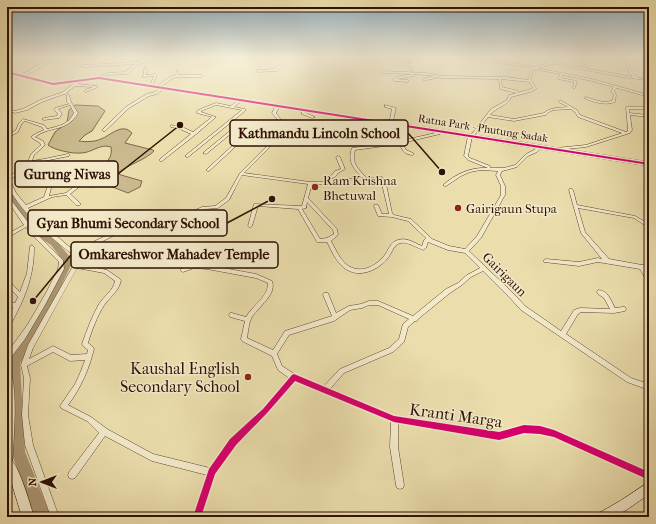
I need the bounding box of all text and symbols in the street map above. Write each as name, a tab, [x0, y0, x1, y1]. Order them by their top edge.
street label: Ratna Park - Phutung Sadak	[417, 112, 549, 145]
callout: Kathmandu Lincoln School	[230, 120, 408, 146]
text: Kathmandu Lincoln School	[238, 125, 400, 142]
callout: Gurung Niwas	[15, 161, 118, 187]
text: Gurung Niwas	[24, 166, 111, 183]
place label: Ram Krishna Bhetuwal	[323, 173, 398, 203]
marker: Ram Krishna Bhetuwal	[310, 182, 320, 192]
place label: Gairigaun Stupa	[466, 201, 558, 216]
marker: Gairigaun Stupa	[453, 203, 463, 213]
callout: Gyan Bhumi Secondary School	[28, 210, 227, 236]
text: Gyan Bhumi Secondary School	[36, 215, 220, 232]
callout: Omkareshwor Mahadev Temple	[71, 242, 278, 268]
text: Omkareshwor Mahadev Temple	[79, 246, 270, 263]
street label: Gairigaun	[479, 249, 530, 300]
place label: Kaushal English Secondary School	[120, 359, 241, 396]
marker: Kaushal English Secondary School	[243, 372, 253, 382]
street label: Kranti Marga	[408, 400, 504, 432]
north arrow	[22, 462, 62, 502]
text: N	[26, 477, 39, 486]

